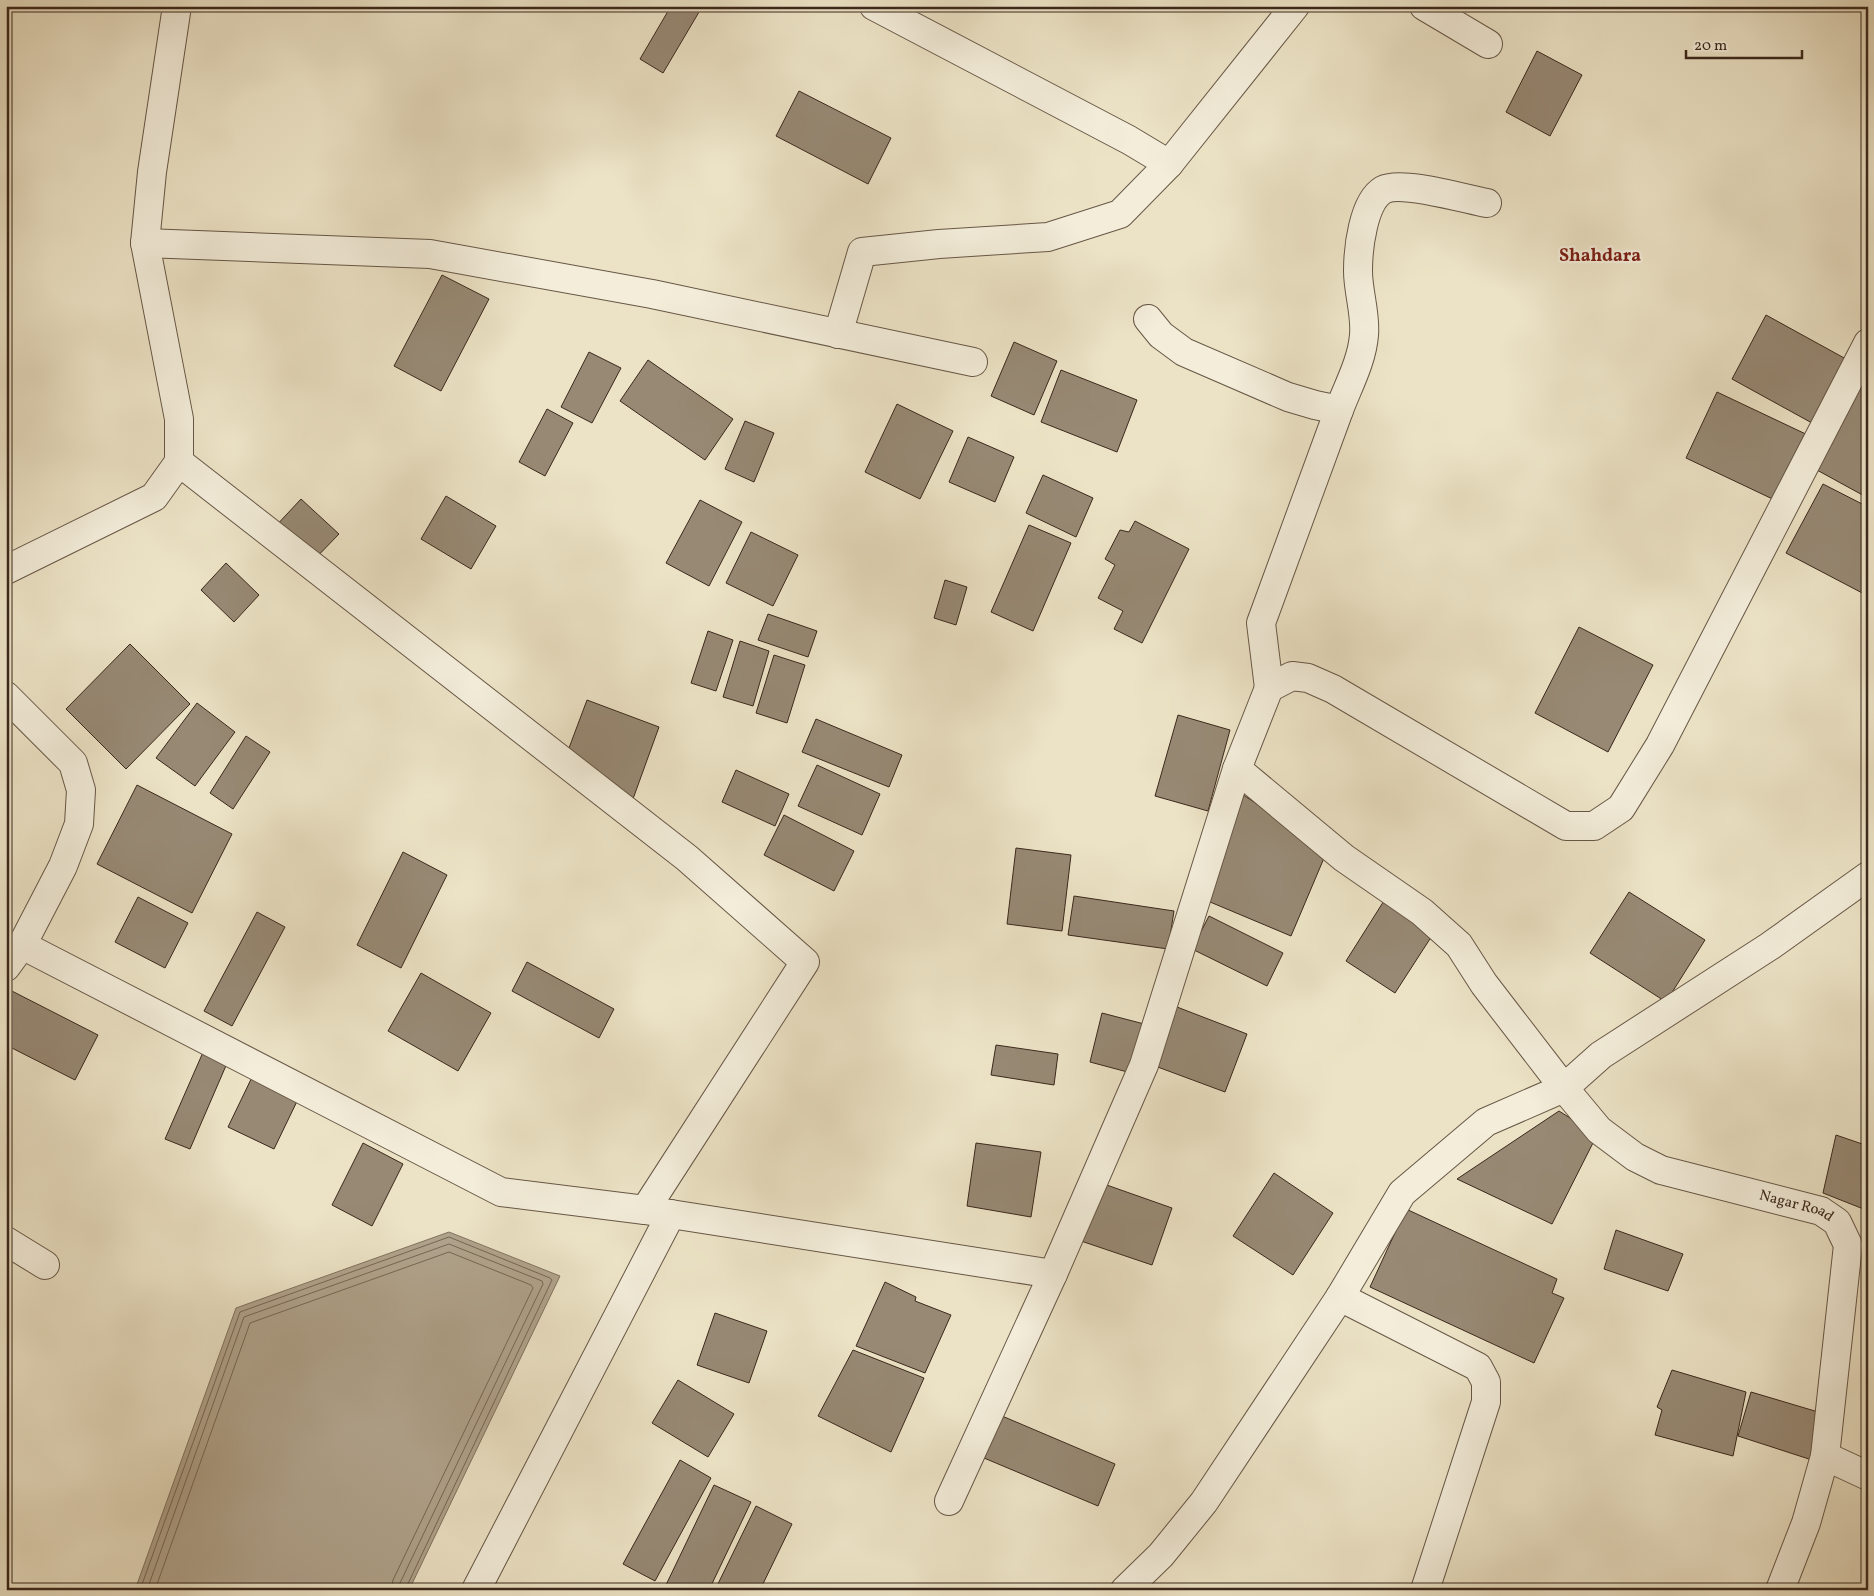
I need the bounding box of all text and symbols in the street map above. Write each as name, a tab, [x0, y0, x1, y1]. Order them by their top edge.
scale bar	[1686, 28, 1803, 60]
text: 20 m	[1694, 36, 1727, 57]
district label: Shahdara	[1559, 244, 1641, 269]
street label: Nagar Road	[1757, 1185, 1838, 1227]

